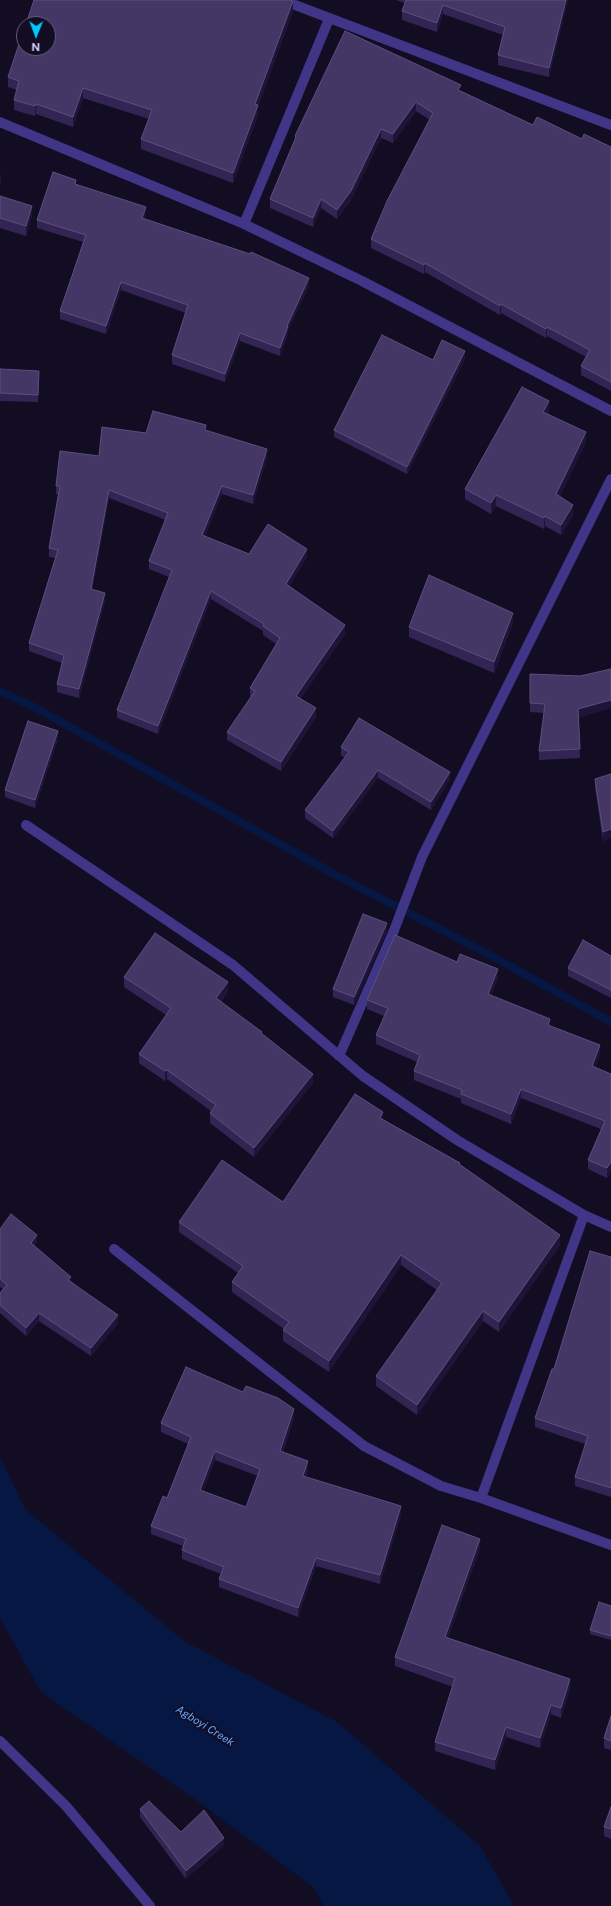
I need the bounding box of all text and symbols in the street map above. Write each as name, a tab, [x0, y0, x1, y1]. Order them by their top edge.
north arrow	[16, 16, 56, 56]
text: N	[31, 41, 40, 53]
water label: Agboyi Creek	[173, 1703, 237, 1749]

